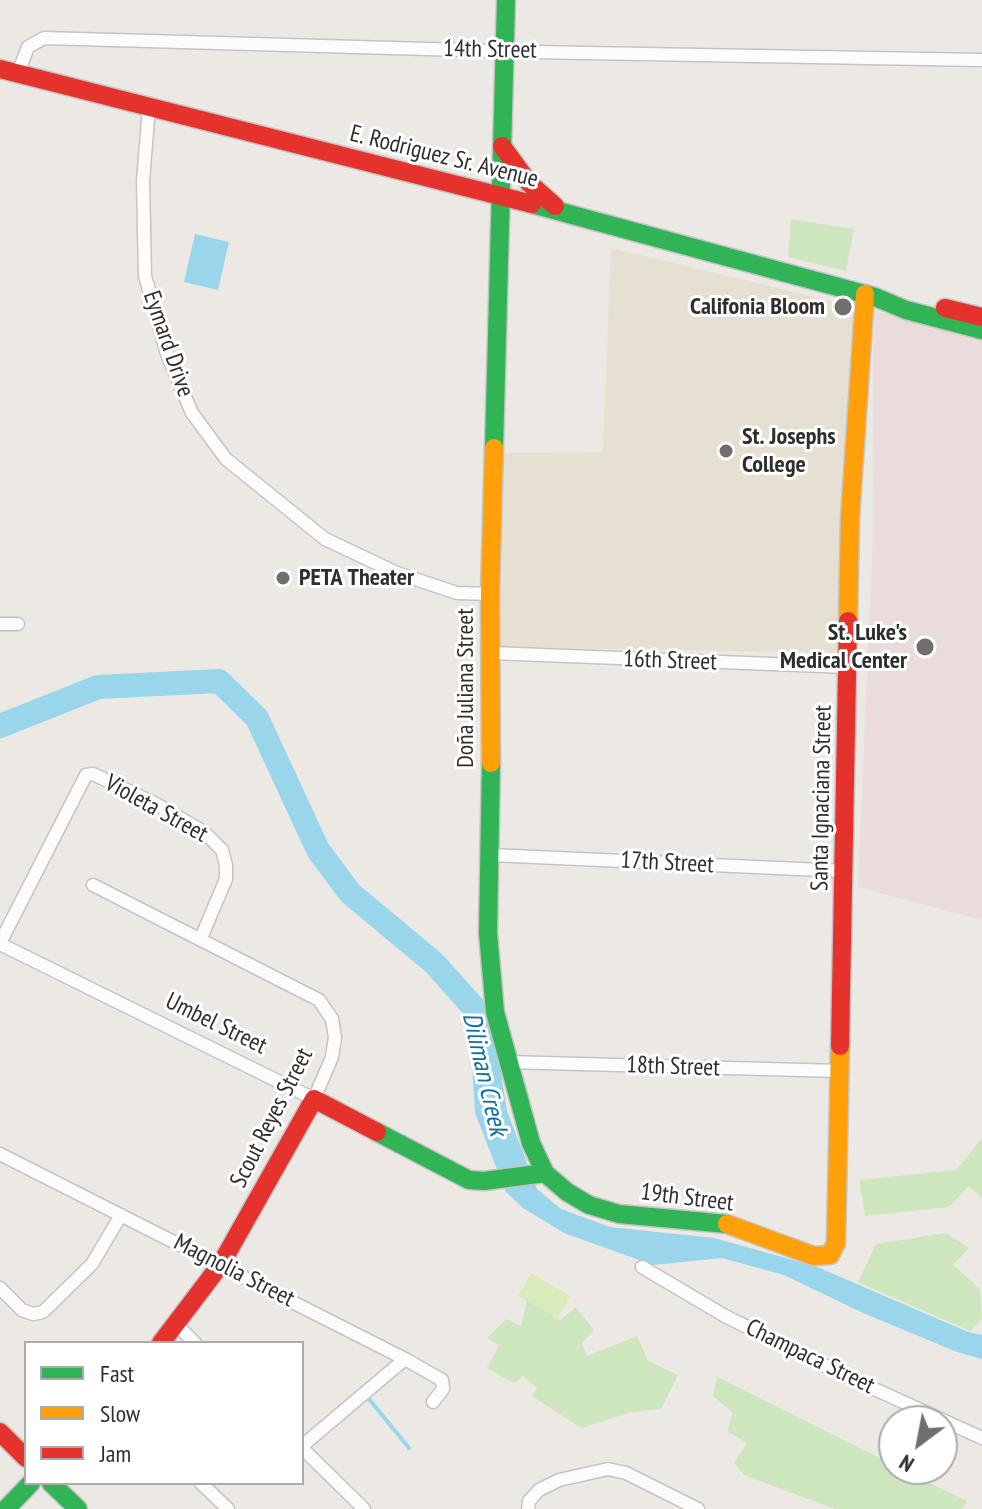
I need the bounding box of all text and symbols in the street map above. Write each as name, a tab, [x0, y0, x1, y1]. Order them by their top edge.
street label: 14th Street	[443, 35, 537, 65]
street label: E. Rodriguez Sr. Avenue	[347, 120, 541, 194]
street label: Eymard Drive	[136, 287, 200, 401]
place label: Califonia Bloom	[690, 293, 825, 321]
marker: Califonia Bloom	[832, 296, 854, 318]
place label: St. Josephs College	[742, 423, 836, 479]
marker: St. Josephs College	[717, 442, 735, 460]
place label: PETA Theater	[299, 564, 414, 592]
marker: PETA Theater	[274, 569, 292, 587]
street label: Doña Juliana Street	[452, 608, 480, 768]
place label: St. Luke's Medical Center	[780, 619, 907, 675]
marker: St. Luke's Medical Center	[914, 636, 936, 658]
street label: 16th Street	[623, 645, 717, 677]
street label: Santa Ignaciana Street	[806, 705, 838, 891]
street label: Violeta Street	[100, 769, 212, 849]
street label: 17th Street	[620, 846, 714, 880]
street label: Umbel Street	[161, 987, 271, 1061]
water label: Diliman Creek	[455, 1009, 513, 1139]
street label: Scout Reyes Street	[224, 1043, 320, 1193]
street label: 18th Street	[626, 1051, 720, 1083]
street label: 19th Street	[639, 1178, 735, 1218]
street label: Magnolia Street	[169, 1228, 299, 1314]
street label: Champaca Street	[741, 1313, 879, 1401]
legend	[24, 1341, 304, 1485]
text: Fast	[100, 1358, 134, 1389]
text: Slow	[100, 1398, 140, 1429]
north arrow	[878, 1405, 958, 1485]
text: Jam	[100, 1438, 131, 1469]
text: N	[894, 1449, 919, 1479]

